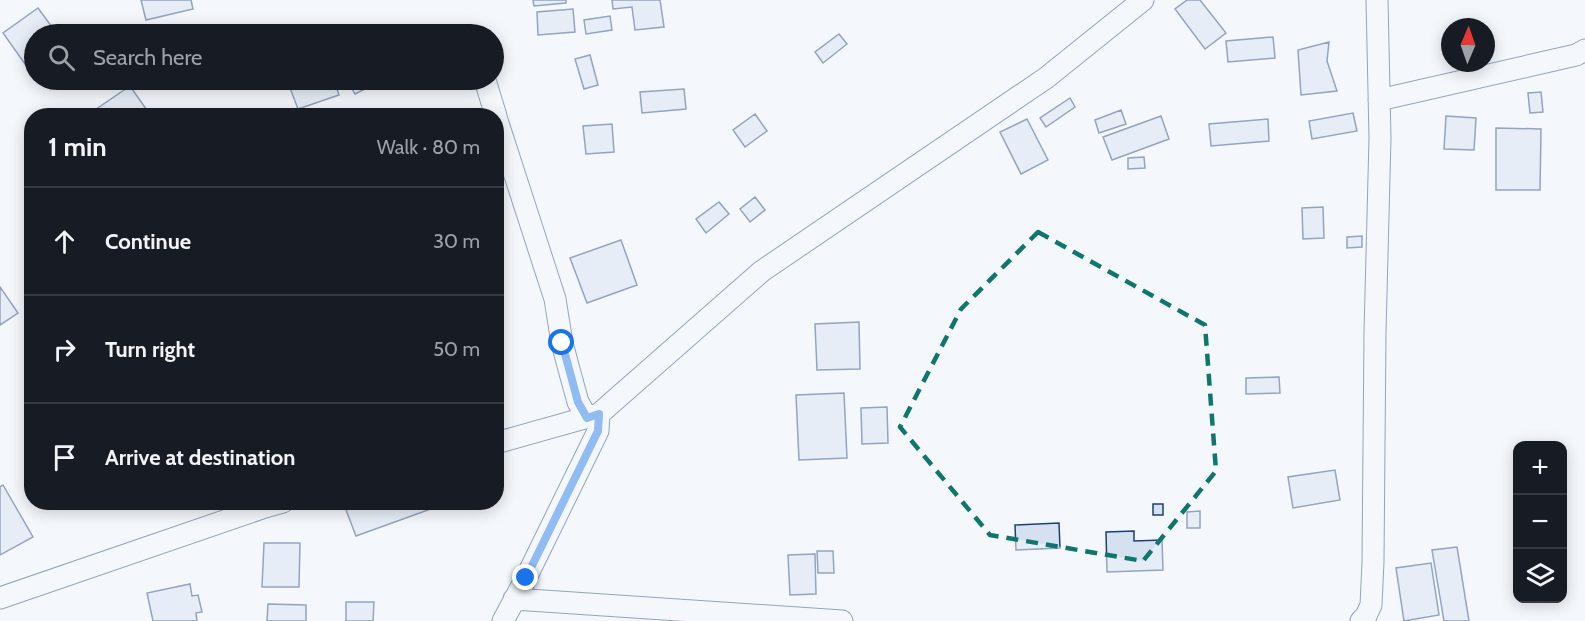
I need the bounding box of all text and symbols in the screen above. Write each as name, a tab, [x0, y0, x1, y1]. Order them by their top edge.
north arrow	[1441, 18, 1495, 72]
search box	[24, 24, 504, 90]
icon: search	[45, 41, 78, 74]
text: Search here	[93, 44, 202, 71]
text: 1 min	[48, 131, 107, 163]
text: Walk · 80 m	[377, 135, 480, 159]
icon: ahead	[48, 225, 81, 258]
text: Continue	[105, 228, 191, 255]
text: 30 m	[433, 229, 480, 253]
route start	[548, 329, 574, 355]
icon: right	[48, 333, 81, 366]
text: Turn right	[105, 336, 195, 363]
text: 50 m	[433, 337, 480, 361]
icon: arrive	[48, 441, 81, 474]
map controls	[1513, 441, 1567, 603]
button: +	[1513, 441, 1567, 495]
text: Arrive at destination	[105, 444, 295, 471]
button: −	[1513, 495, 1567, 549]
button: layers	[1513, 549, 1567, 603]
route end	[512, 564, 538, 590]

